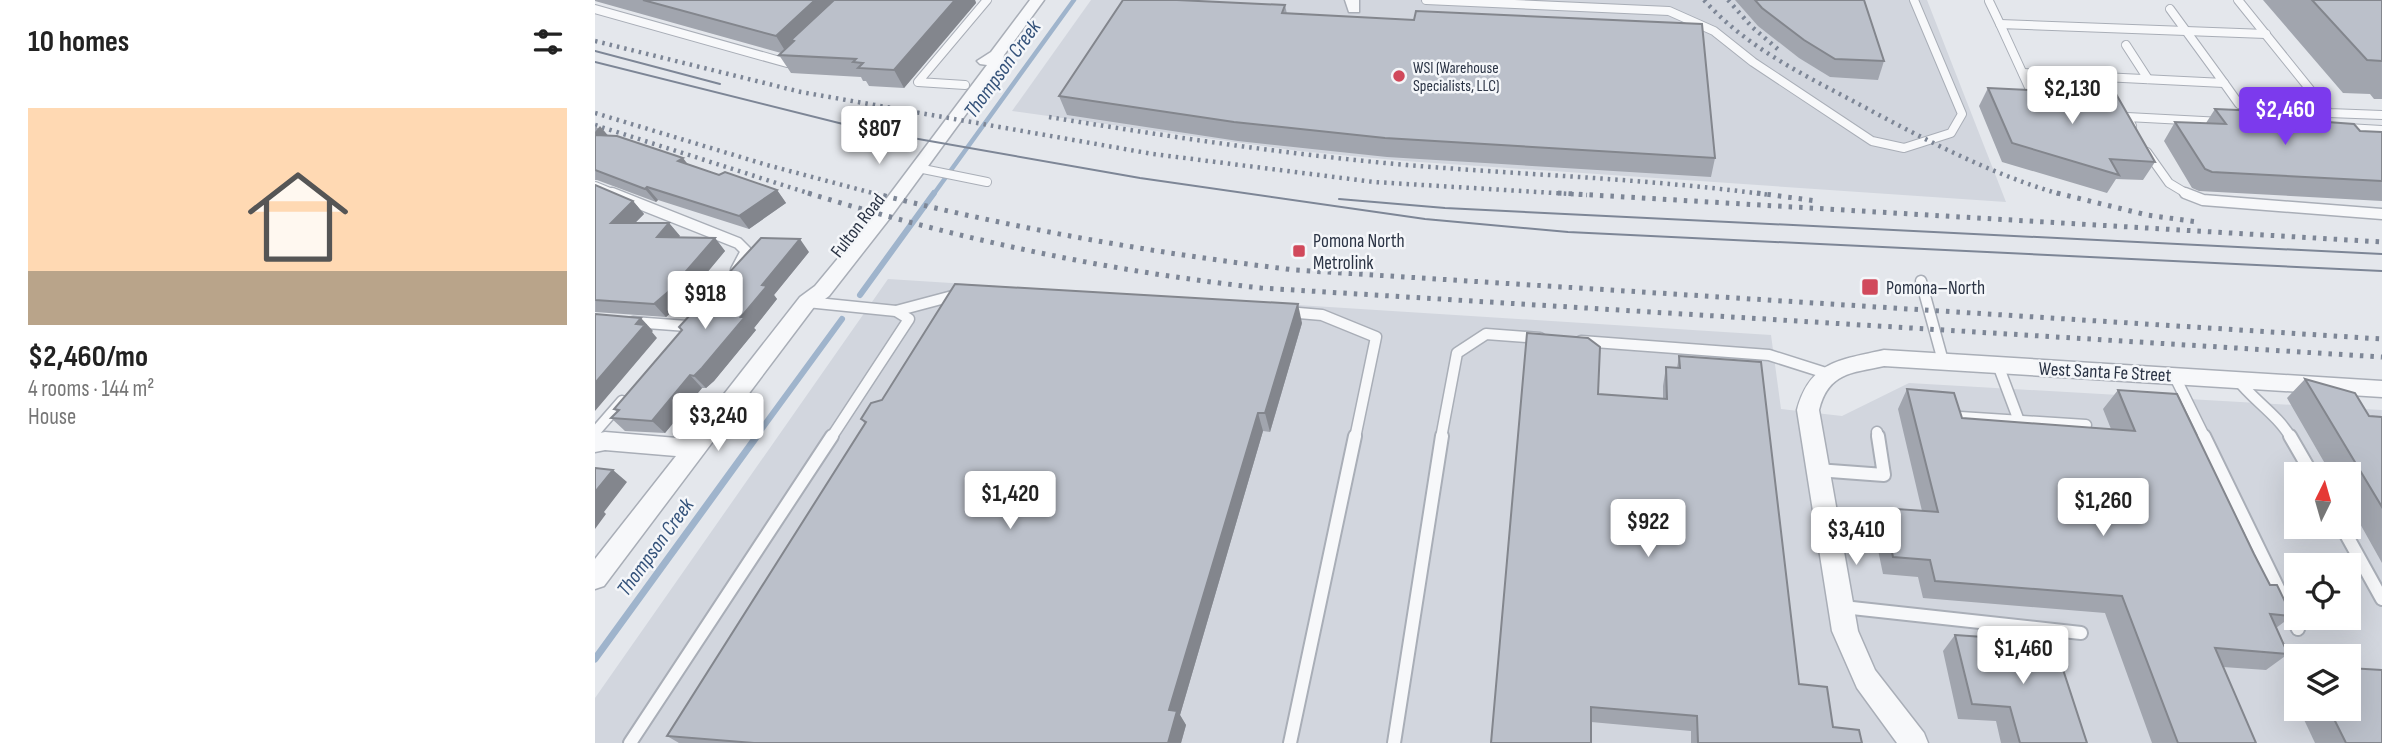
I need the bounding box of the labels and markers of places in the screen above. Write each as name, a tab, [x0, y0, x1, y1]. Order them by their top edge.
place label: WSI (Warehouse Specialists, LLC)	[1413, 59, 1499, 96]
pin: $2,130	[2015, 66, 2129, 126]
marker: WSI (Warehouse Specialists, LLC)	[1391, 68, 1407, 84]
pin: $2,460	[2228, 88, 2342, 147]
pin: $807	[838, 106, 920, 166]
place label: Pomona North Metrolink	[1313, 230, 1405, 275]
marker: Pomona North Metrolink	[1291, 243, 1307, 259]
pin: $918	[664, 272, 746, 331]
marker: Pomona–North	[1860, 277, 1880, 297]
place label: Pomona–North	[1886, 277, 1985, 300]
pin: $3,240	[661, 393, 775, 453]
pin: $1,420	[953, 472, 1067, 531]
pin: $1,260	[2046, 478, 2160, 538]
pin: $922	[1607, 500, 1689, 559]
pin: $3,410	[1799, 508, 1913, 567]
pin: $1,460	[1966, 626, 2080, 686]

